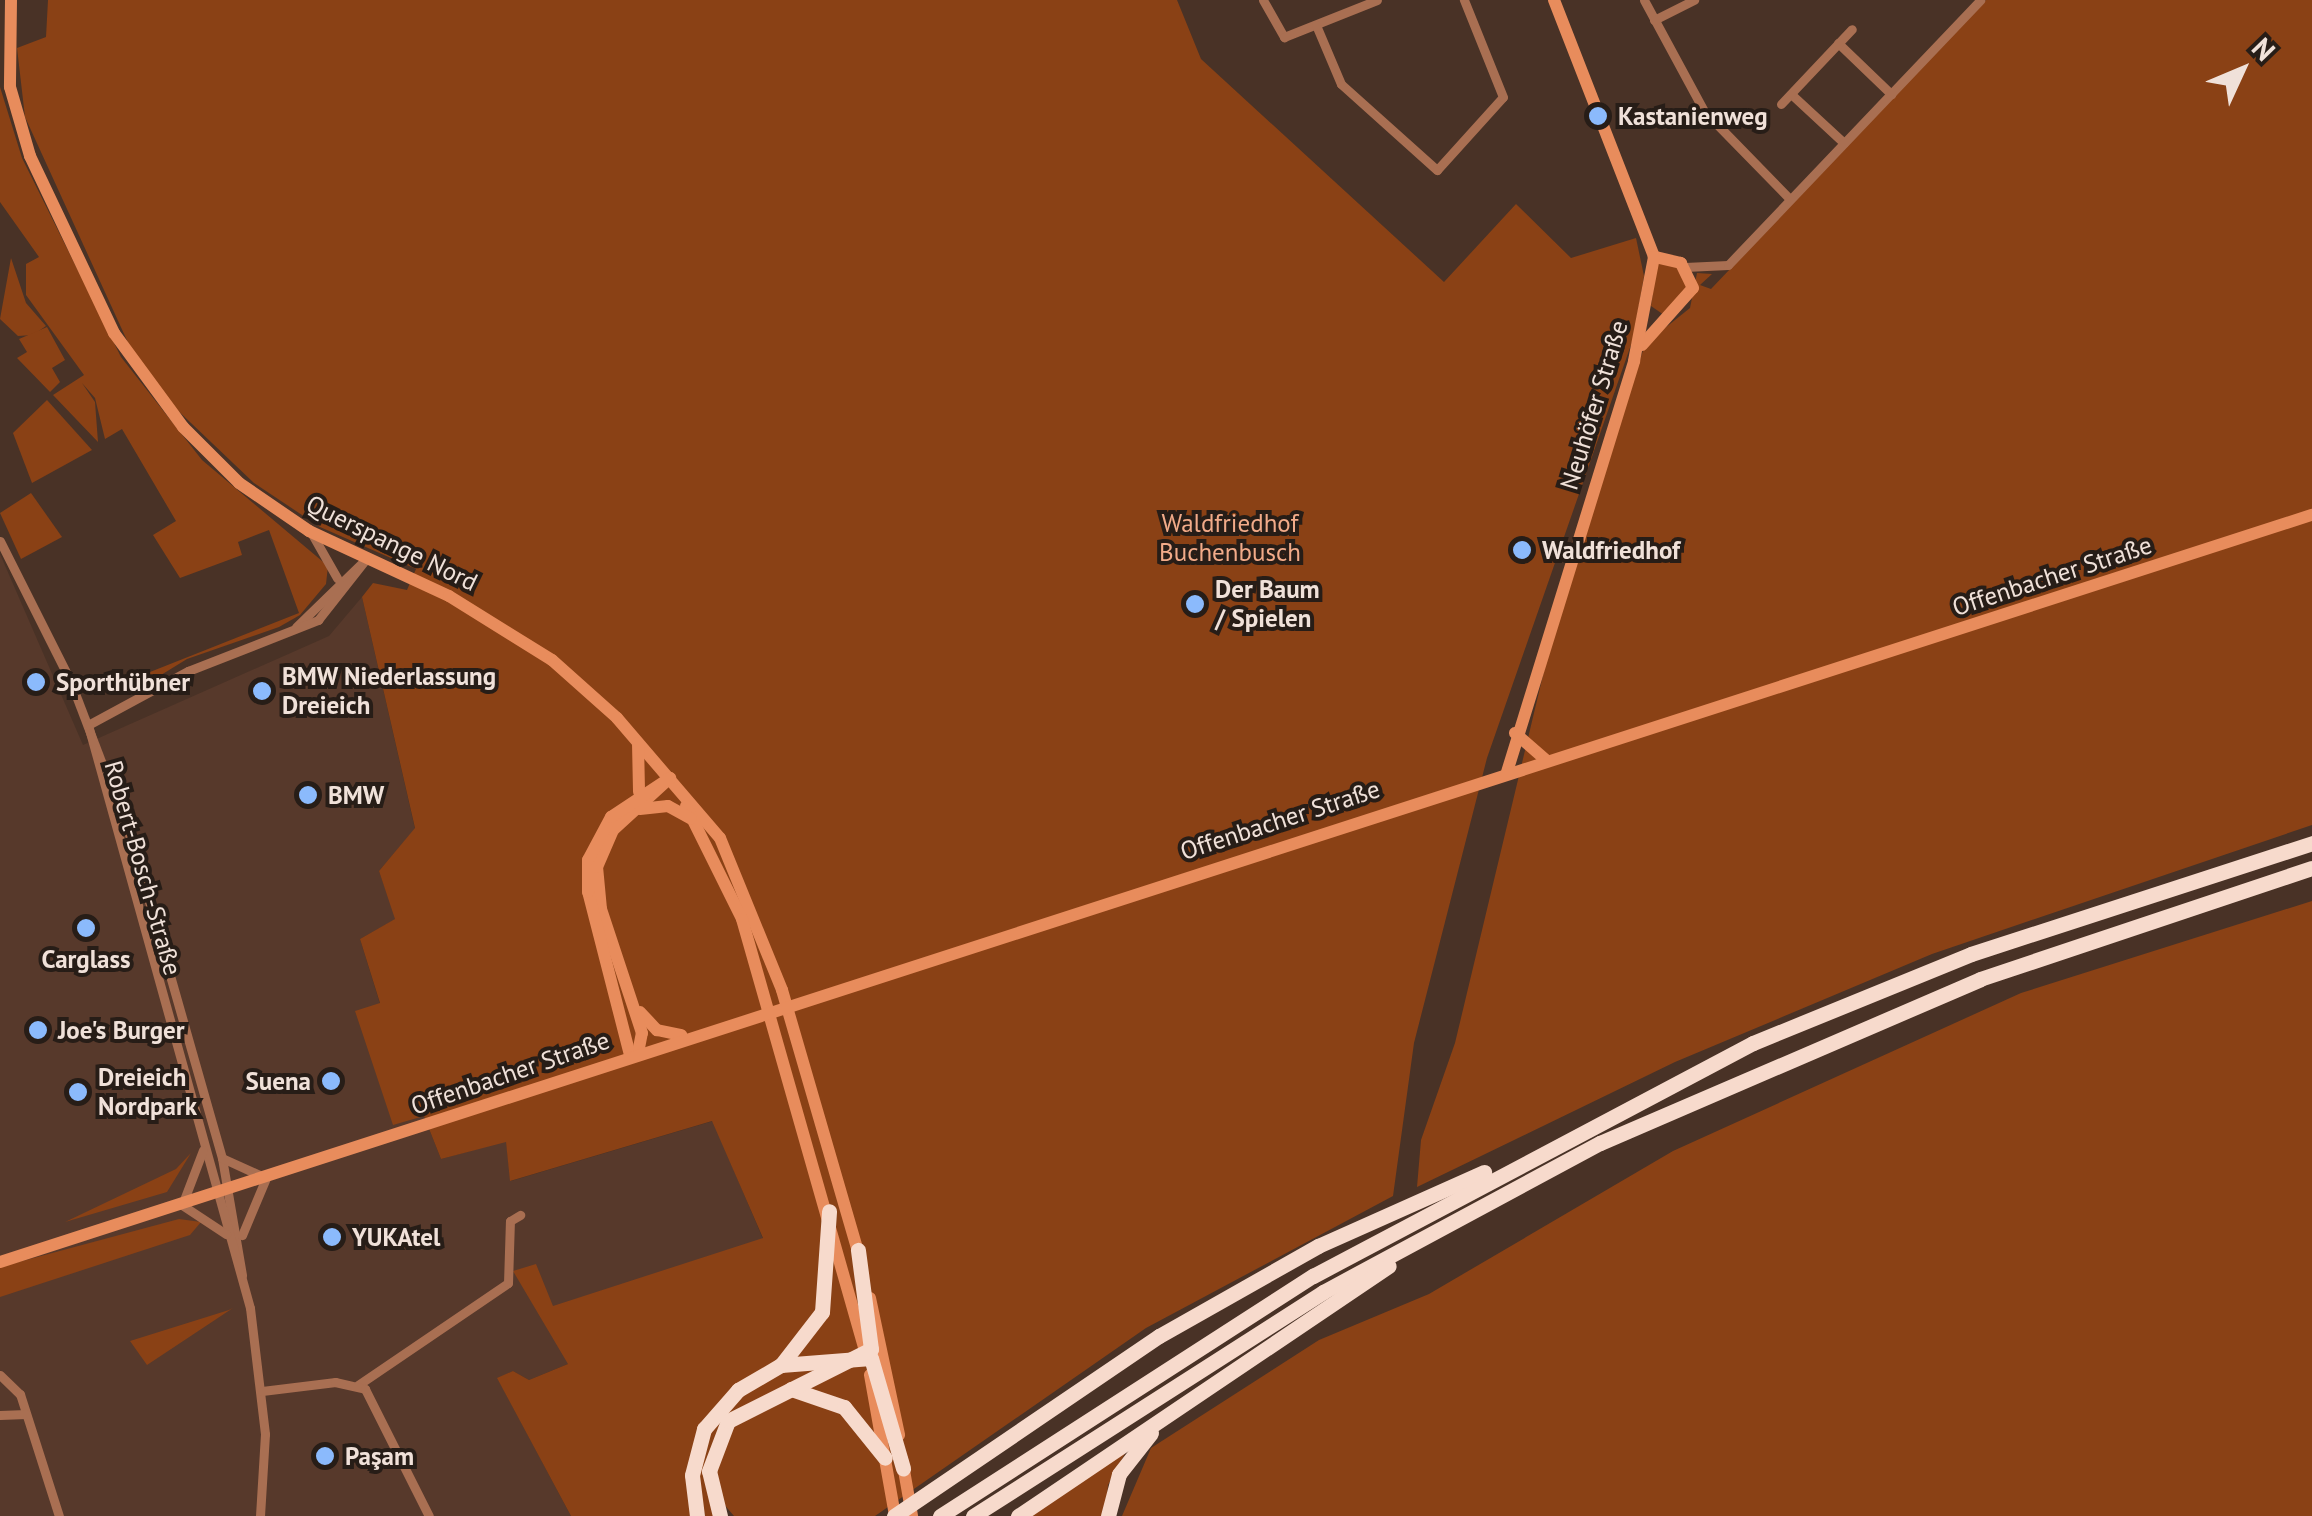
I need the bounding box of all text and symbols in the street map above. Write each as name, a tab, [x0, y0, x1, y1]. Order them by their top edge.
north arrow	[2192, 20, 2292, 120]
text: N	[2244, 29, 2284, 68]
place label: Kastanienweg	[1618, 101, 1768, 131]
marker: Kastanienweg	[1587, 105, 1609, 127]
street label: Neuhöfer Straße	[1554, 317, 1634, 493]
street label: Querspange Nord	[301, 489, 483, 597]
park label: Waldfriedhof Buchenbusch	[1159, 509, 1301, 568]
street label: Offenbacher Straße	[1948, 530, 2156, 622]
place label: Waldfriedhof	[1542, 535, 1680, 565]
marker: Waldfriedhof	[1511, 539, 1533, 561]
place label: Der Baum / Spielen	[1215, 575, 1320, 634]
marker: Der Baum / Spielen	[1184, 593, 1206, 615]
place label: BMW Niederlassung Dreieich	[282, 662, 497, 721]
place label: Sporthübner	[56, 667, 190, 697]
marker: Sporthübner	[25, 671, 47, 693]
marker: BMW Niederlassung Dreieich	[251, 680, 273, 702]
street label: Robert-Bosch-Straße	[98, 757, 188, 979]
street label: Offenbacher Straße	[1176, 774, 1384, 866]
place label: BMW	[328, 780, 384, 810]
marker: BMW	[297, 784, 319, 806]
marker: Carglass	[75, 917, 97, 939]
place label: Carglass	[41, 944, 131, 974]
place label: Joe's Burger	[58, 1015, 184, 1045]
marker: Joe's Burger	[27, 1019, 49, 1041]
street label: Offenbacher Straße	[407, 1025, 613, 1121]
place label: Dreieich Nordpark	[98, 1063, 197, 1122]
place label: Suena	[246, 1066, 311, 1096]
marker: Suena	[320, 1070, 342, 1092]
marker: Dreieich Nordpark	[67, 1081, 89, 1103]
place label: YUKAtel	[352, 1222, 440, 1252]
marker: YUKAtel	[321, 1226, 343, 1248]
place label: Paşam	[345, 1441, 414, 1471]
marker: Paşam	[314, 1445, 336, 1467]

